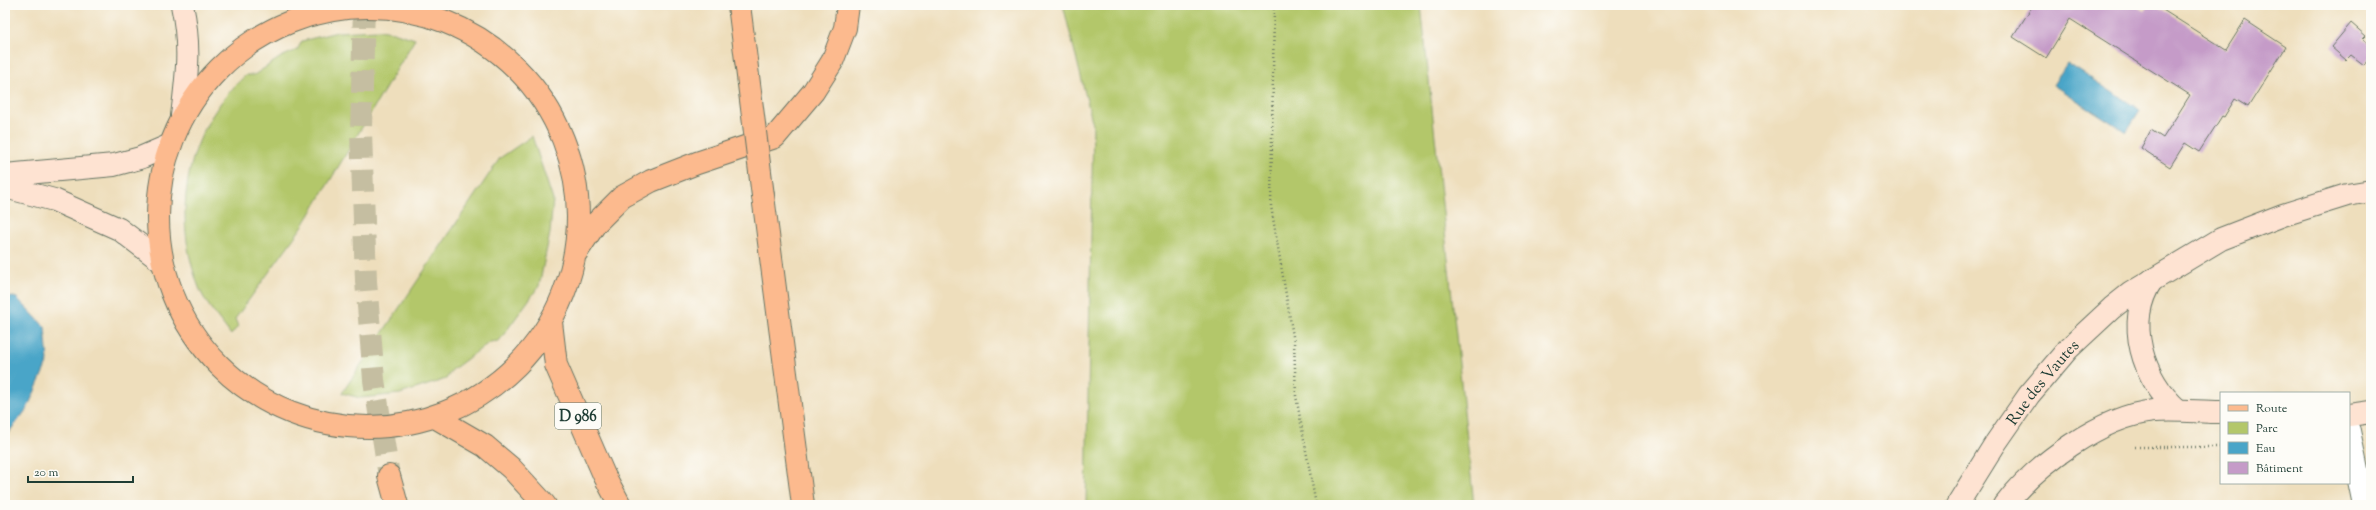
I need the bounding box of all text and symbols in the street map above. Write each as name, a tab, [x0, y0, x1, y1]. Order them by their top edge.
street label: Rue des Vautes	[2002, 335, 2085, 431]
legend	[2220, 392, 2350, 484]
text: Route	[2256, 400, 2288, 418]
road number: D 986	[555, 403, 601, 429]
text: Parc	[2256, 420, 2278, 438]
text: Eau	[2256, 440, 2276, 458]
scale bar	[28, 458, 133, 484]
text: Bâtiment	[2256, 460, 2303, 478]
text: 20 m	[34, 464, 59, 482]

